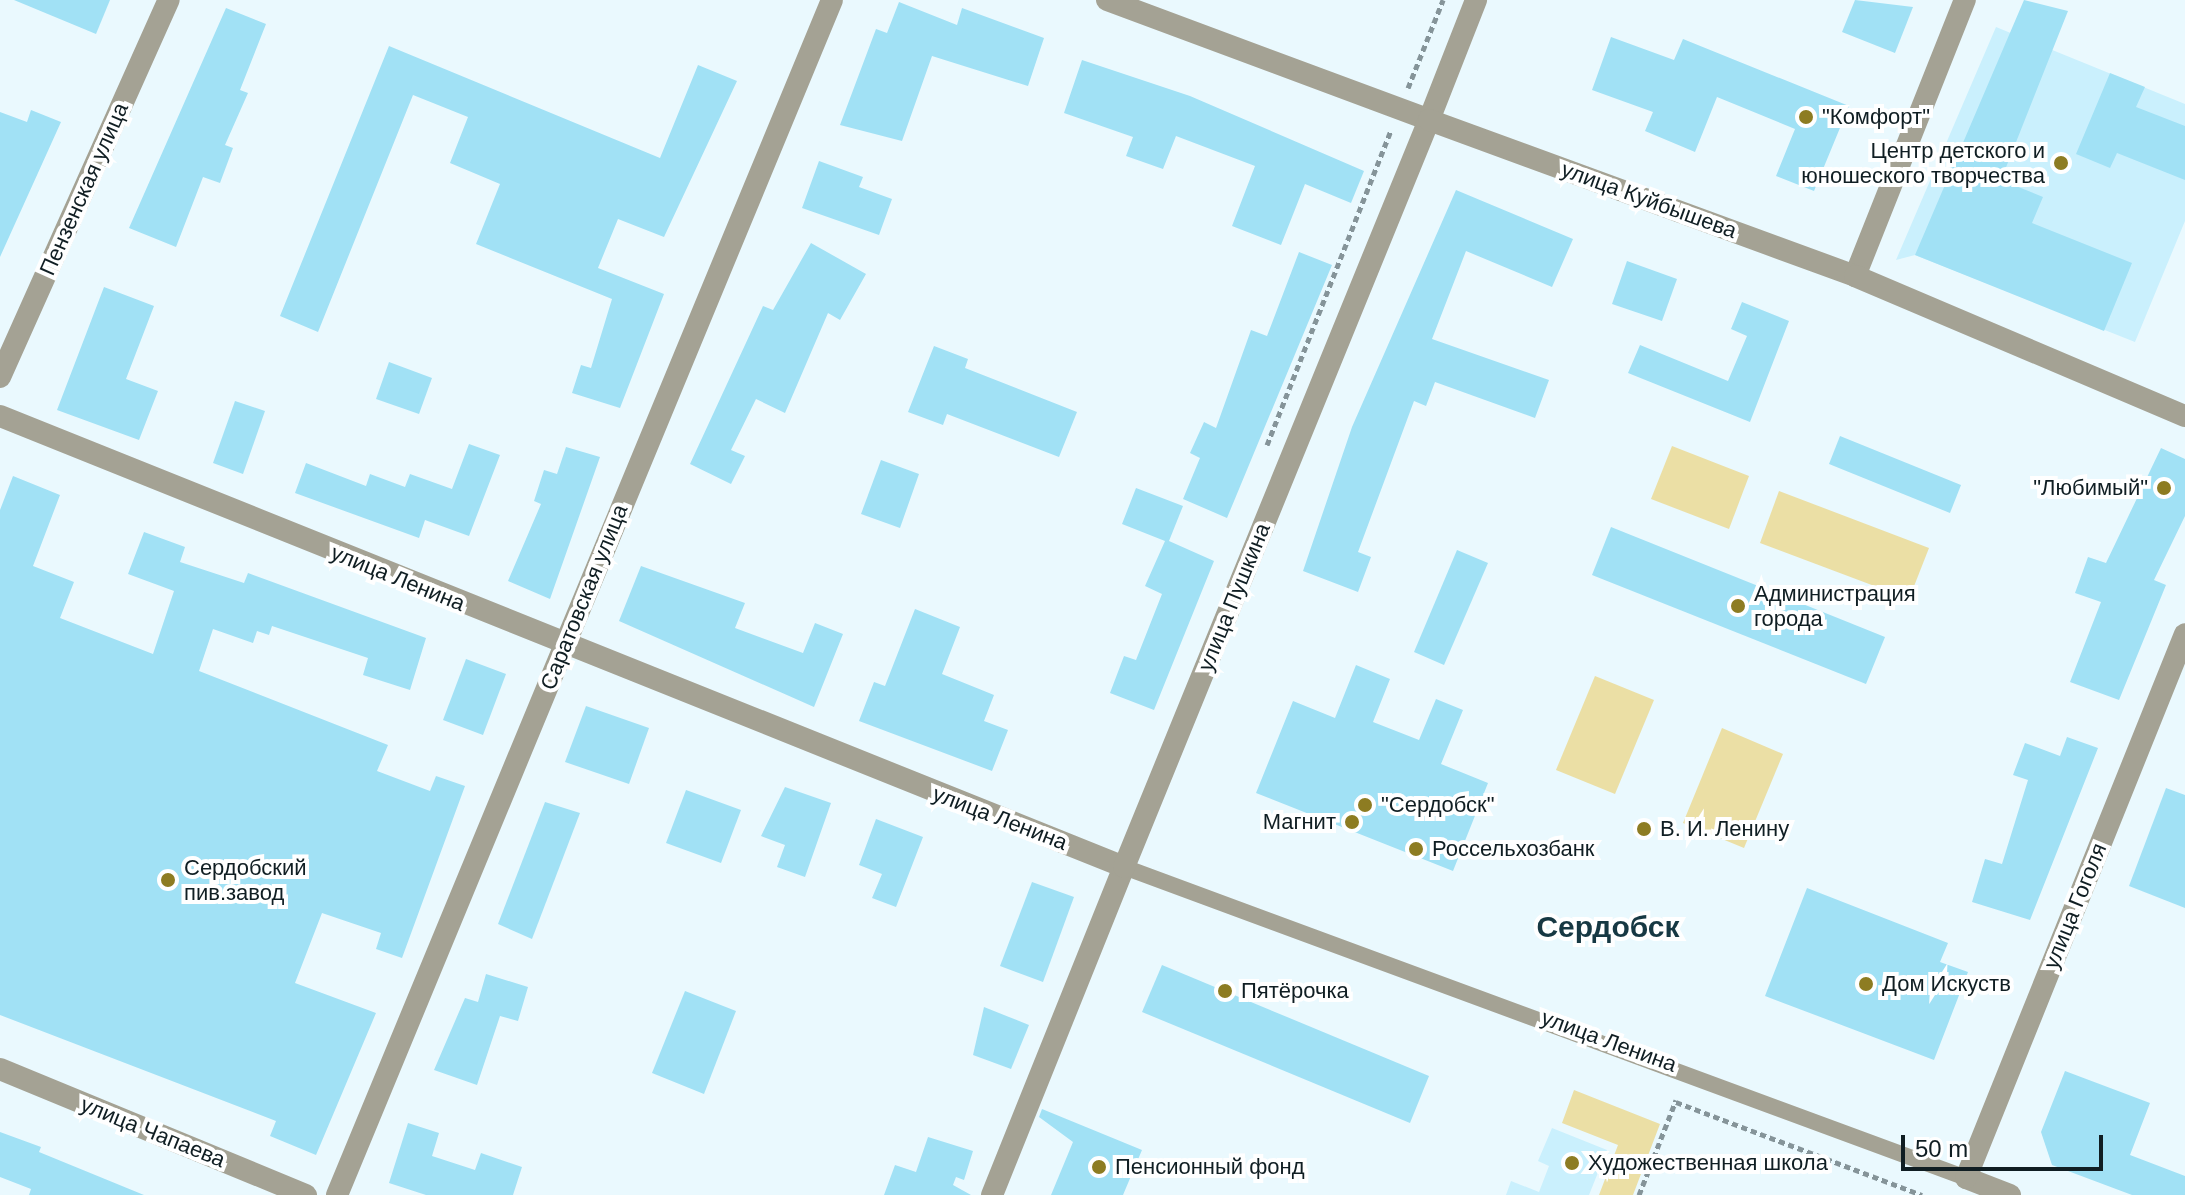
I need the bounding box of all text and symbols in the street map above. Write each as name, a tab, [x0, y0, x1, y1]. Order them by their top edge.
street label: Пензенская улица	[34, 99, 134, 279]
place label: "Комфорт"	[1822, 104, 1930, 130]
marker: "Комфорт"	[1797, 108, 1815, 126]
place label: Центр детского и юношеского творчества	[1801, 137, 2045, 188]
marker: Центр детского и юношеского творчества	[2052, 154, 2070, 172]
street label: улица Куйбышева	[1558, 156, 1740, 244]
place label: "Любимый"	[2033, 475, 2148, 501]
marker: "Любимый"	[2155, 479, 2173, 497]
street label: Саратовская улица	[535, 500, 633, 694]
street label: улица Пушкина	[1192, 519, 1276, 675]
street label: улица Ленина	[327, 539, 469, 617]
place label: Администрация города	[1754, 580, 1916, 632]
marker: Администрация города	[1729, 597, 1747, 615]
street label: улица Ленина	[929, 780, 1071, 856]
place label: "Сердобск"	[1381, 792, 1495, 818]
marker: "Сердобск"	[1356, 796, 1374, 814]
place label: Магнит	[1263, 809, 1336, 835]
marker: Магнит	[1343, 813, 1361, 831]
place label: В. И. Ленину	[1660, 816, 1789, 842]
marker: В. И. Ленину	[1635, 820, 1653, 838]
place label: Россельхозбанк	[1432, 836, 1594, 862]
street label: улица Гоголя	[2038, 839, 2112, 973]
marker: Россельхозбанк	[1407, 840, 1425, 858]
place label: Сердобский пив.завод	[184, 854, 306, 906]
marker: Сердобский пив.завод	[159, 871, 177, 889]
district label: Сердобск	[1536, 909, 1680, 945]
place label: Дом Искуств	[1882, 971, 2011, 997]
marker: Дом Искуств	[1857, 975, 1875, 993]
place label: Пятёрочка	[1241, 978, 1349, 1004]
marker: Пятёрочка	[1216, 982, 1234, 1000]
street label: улица Ленина	[1538, 1004, 1680, 1078]
street label: улица Чапаева	[77, 1091, 229, 1173]
scale bar	[1905, 1119, 2107, 1169]
text: 50 m	[1915, 1135, 1968, 1162]
place label: Художественная школа	[1588, 1150, 1828, 1176]
place label: Пенсионный фонд	[1115, 1154, 1305, 1180]
marker: Художественная школа	[1563, 1154, 1581, 1172]
marker: Пенсионный фонд	[1090, 1158, 1108, 1176]

